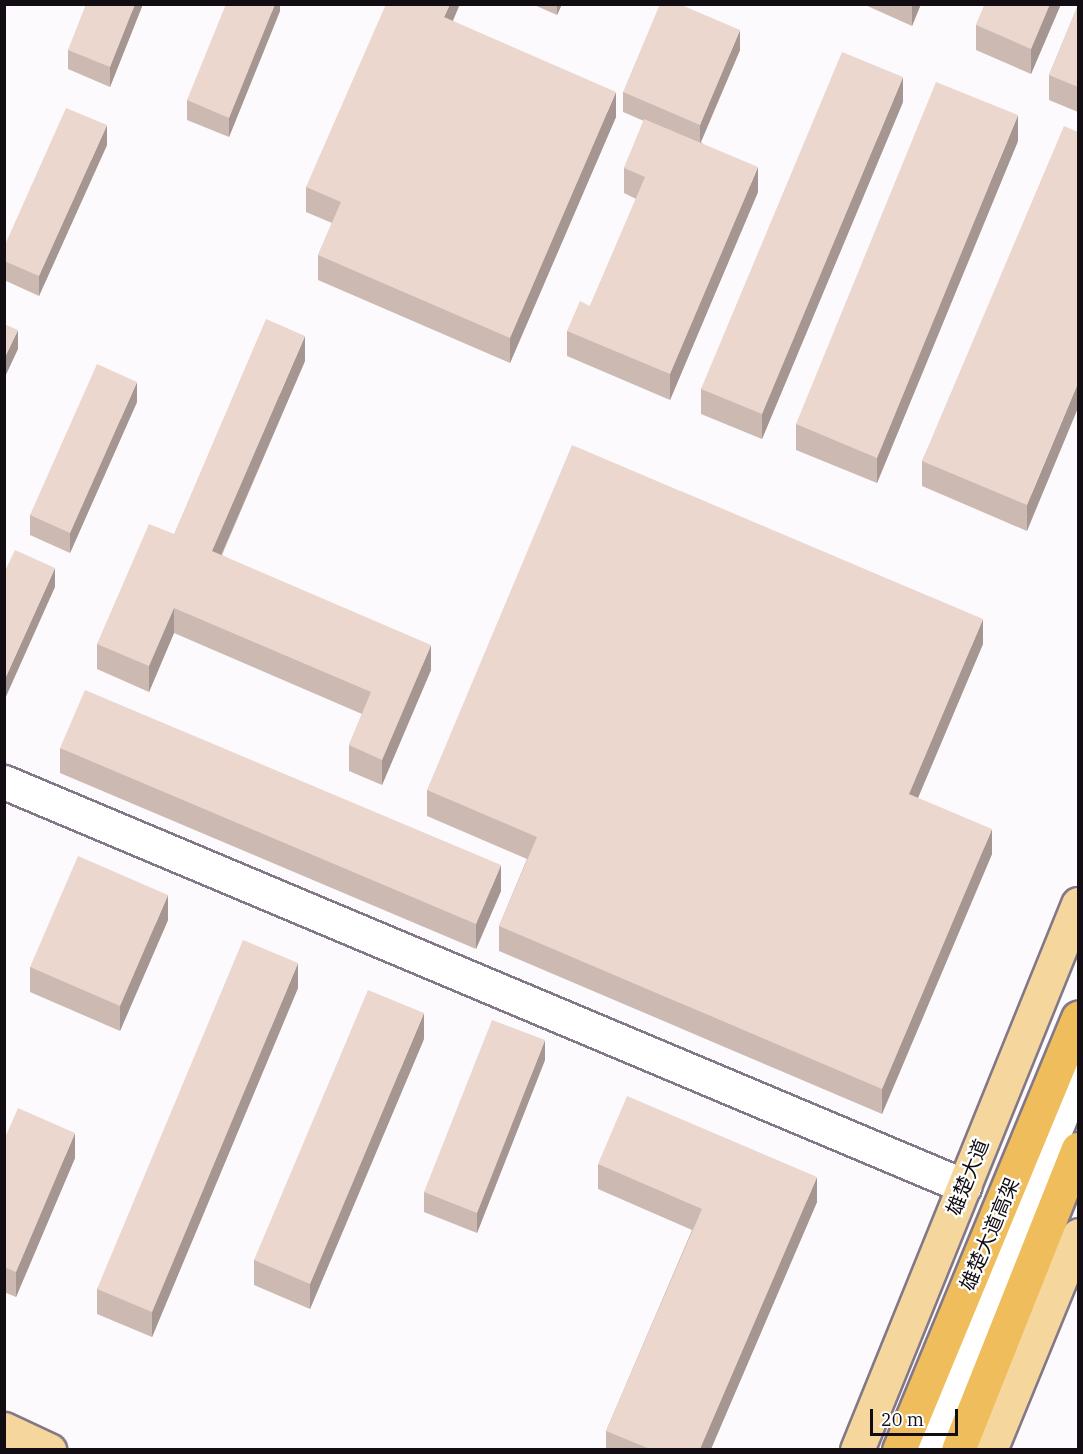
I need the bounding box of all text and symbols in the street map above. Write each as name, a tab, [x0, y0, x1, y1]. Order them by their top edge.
street label: 雄楚大道	[941, 1135, 993, 1219]
street label: 雄楚大道高架	[955, 1174, 1023, 1294]
scale bar	[873, 1397, 962, 1435]
text: 20 m	[881, 1408, 924, 1431]

